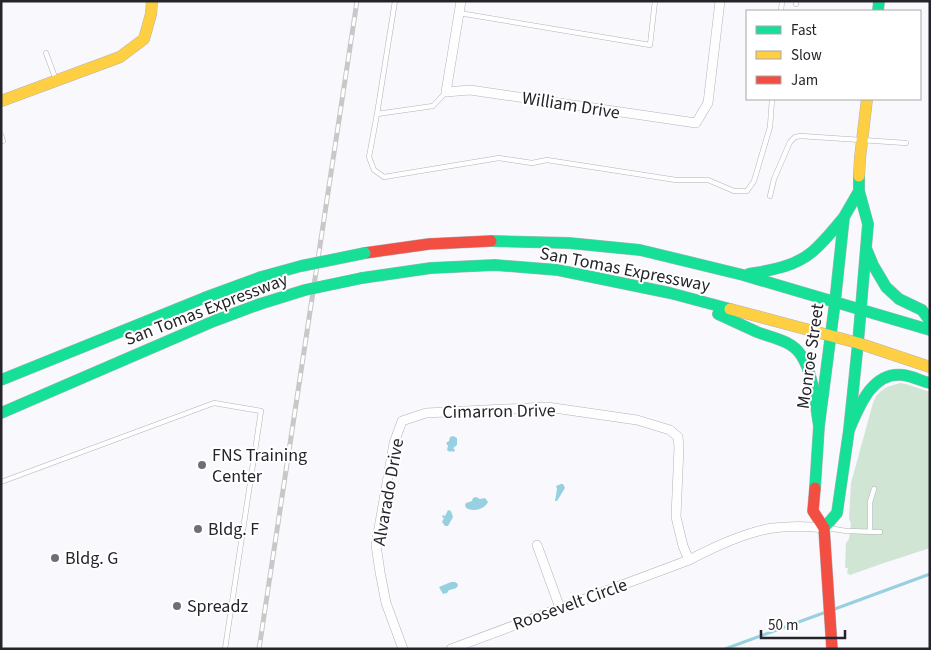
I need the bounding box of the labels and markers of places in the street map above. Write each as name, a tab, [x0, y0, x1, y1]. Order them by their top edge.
place label: FNS Training Center	[212, 443, 307, 489]
marker: FNS Training Center	[196, 459, 208, 471]
place label: Bldg. F	[208, 517, 259, 542]
marker: Bldg. F	[192, 523, 204, 535]
place label: Bldg. G	[65, 546, 118, 571]
marker: Bldg. G	[49, 552, 61, 564]
place label: Spreadz	[187, 594, 248, 619]
marker: Spreadz	[171, 600, 183, 612]

